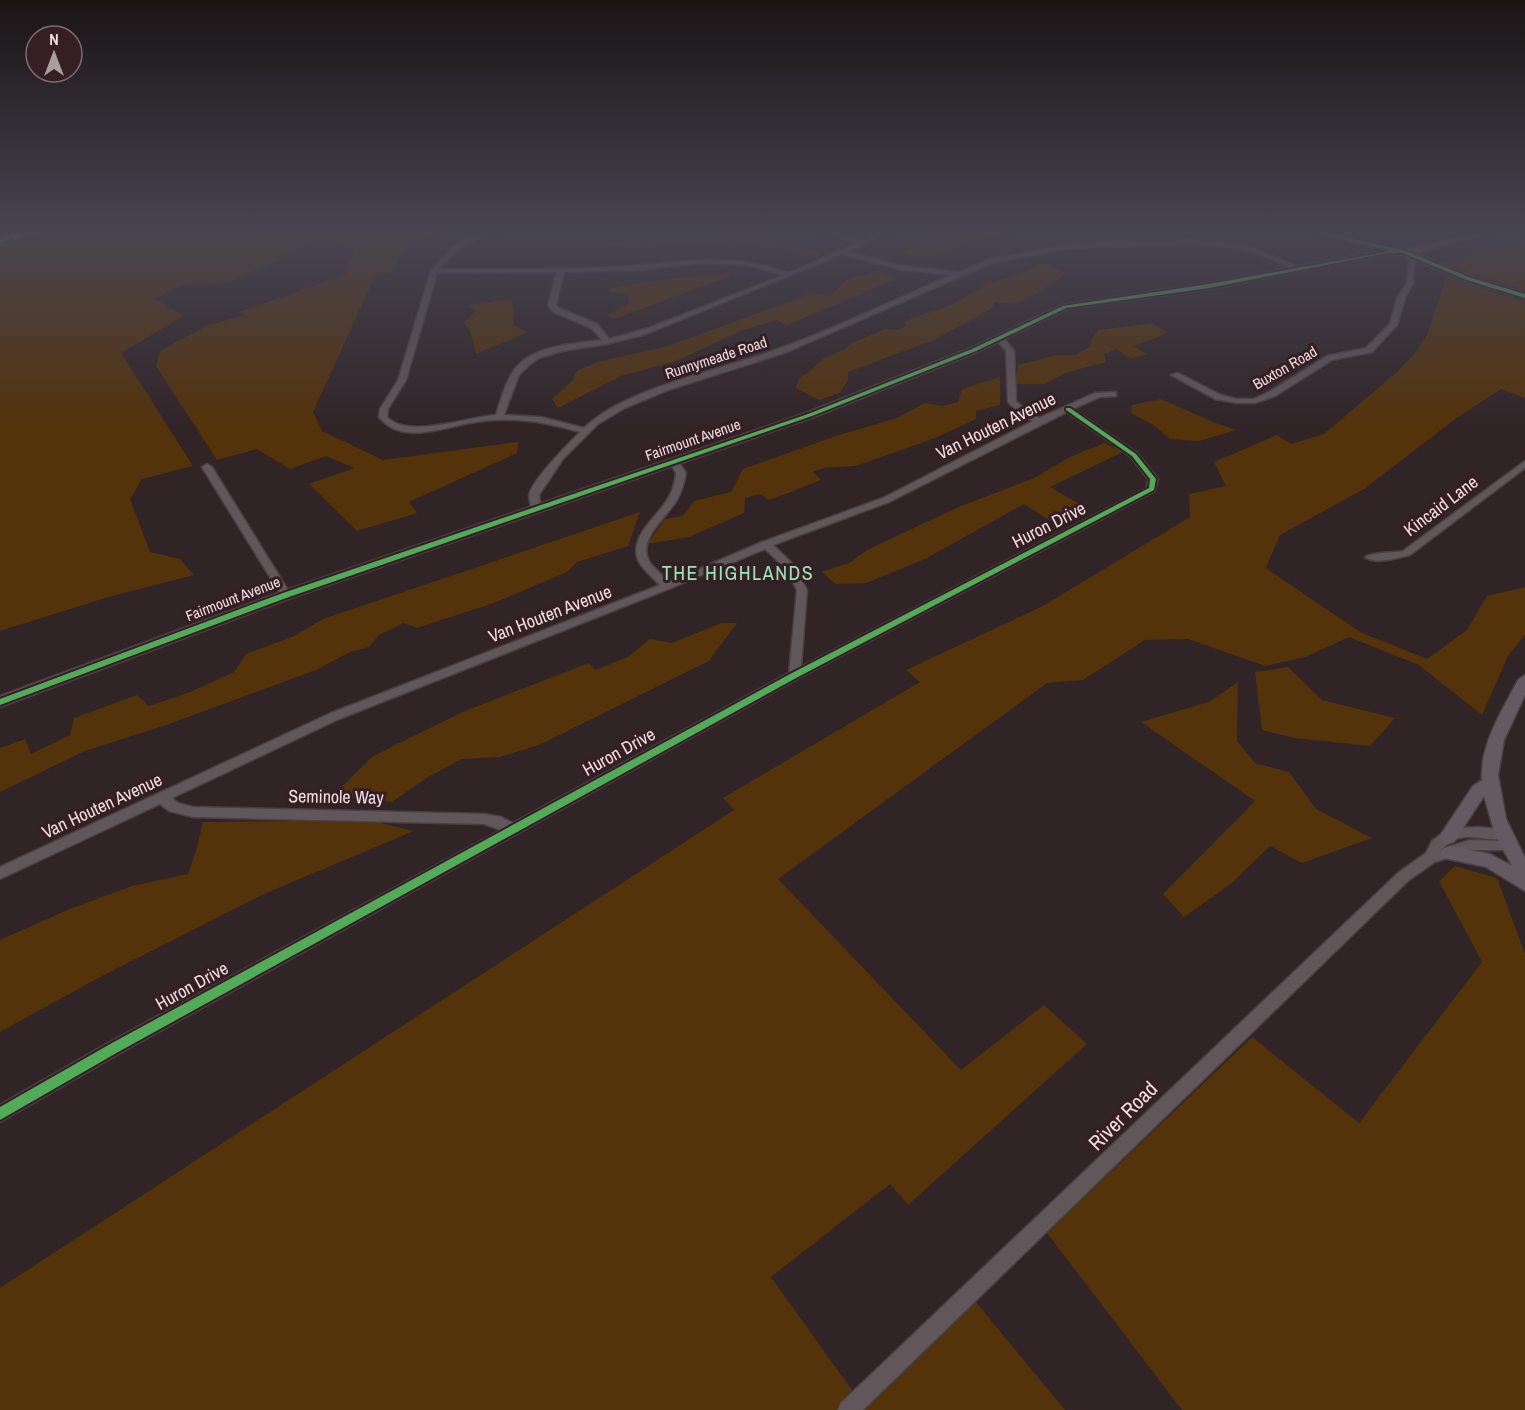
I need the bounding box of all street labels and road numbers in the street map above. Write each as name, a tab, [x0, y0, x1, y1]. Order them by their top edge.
street label: Runnymeade Road	[662, 331, 769, 384]
street label: Buxton Road	[1249, 341, 1321, 394]
street label: Van Houten Avenue	[932, 386, 1060, 465]
street label: Fairmount Avenue	[642, 413, 744, 466]
street label: Kincaid Lane	[1398, 469, 1483, 542]
street label: Huron Drive	[1008, 495, 1090, 554]
street label: Fairmount Avenue	[183, 571, 283, 626]
street label: Van Houten Avenue	[485, 579, 615, 648]
street label: Huron Drive	[578, 721, 660, 782]
street label: Van Houten Avenue	[38, 767, 166, 844]
street label: Seminole Way	[288, 783, 385, 810]
street label: Huron Drive	[151, 955, 233, 1016]
street label: River Road	[1082, 1075, 1164, 1157]

